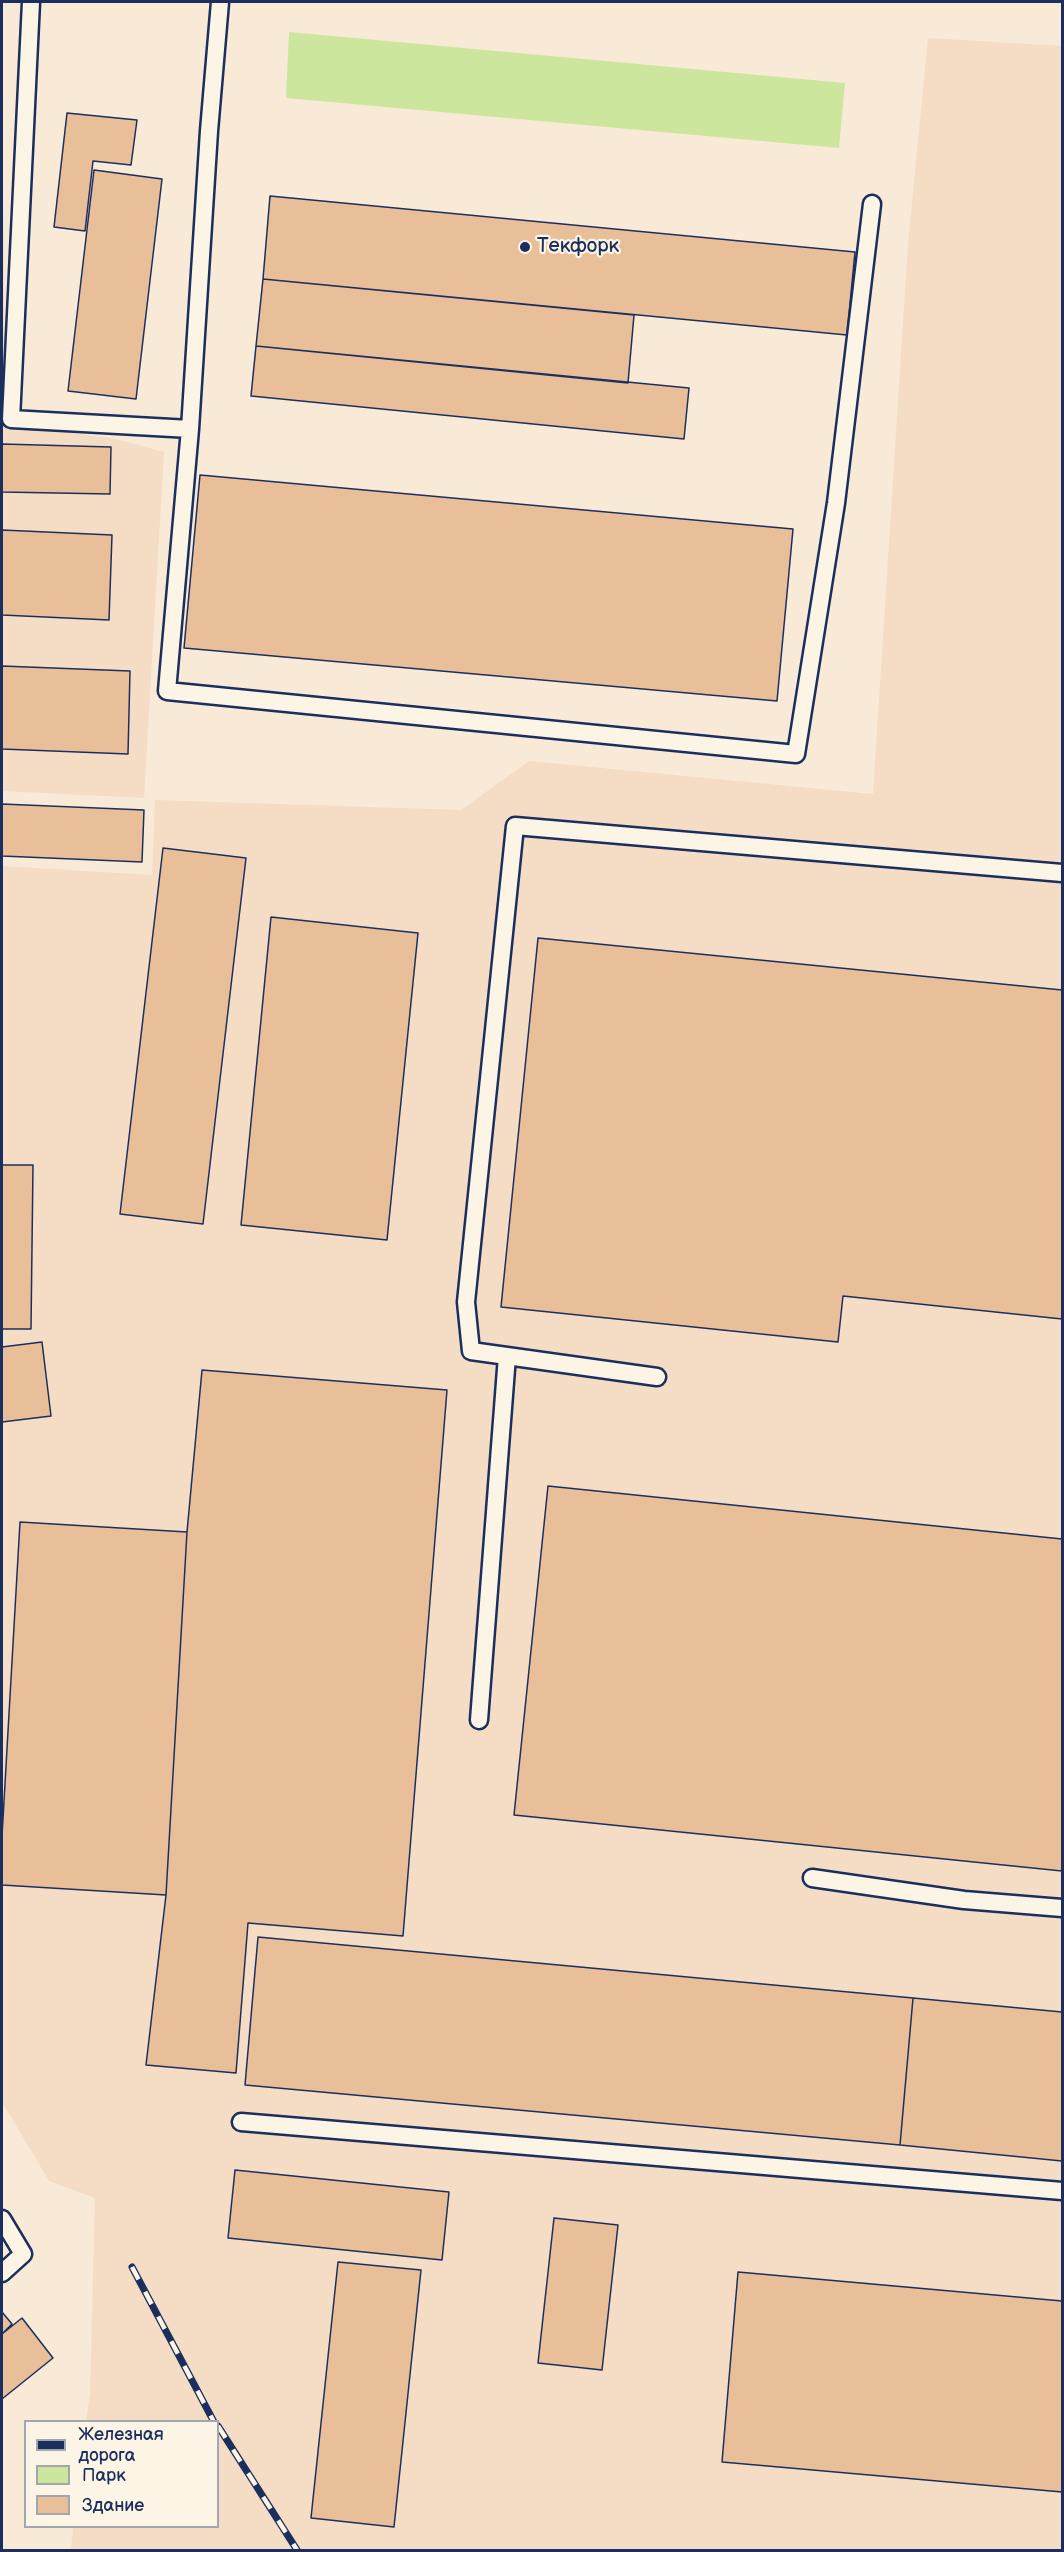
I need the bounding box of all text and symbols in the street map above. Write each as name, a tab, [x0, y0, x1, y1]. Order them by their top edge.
place label: Текфорк	[537, 235, 619, 259]
marker: Текфорк	[518, 240, 532, 254]
legend	[24, 2420, 219, 2528]
text: Железная дорога	[78, 2424, 164, 2466]
text: Парк	[82, 2465, 126, 2486]
text: Здание	[82, 2495, 144, 2516]

